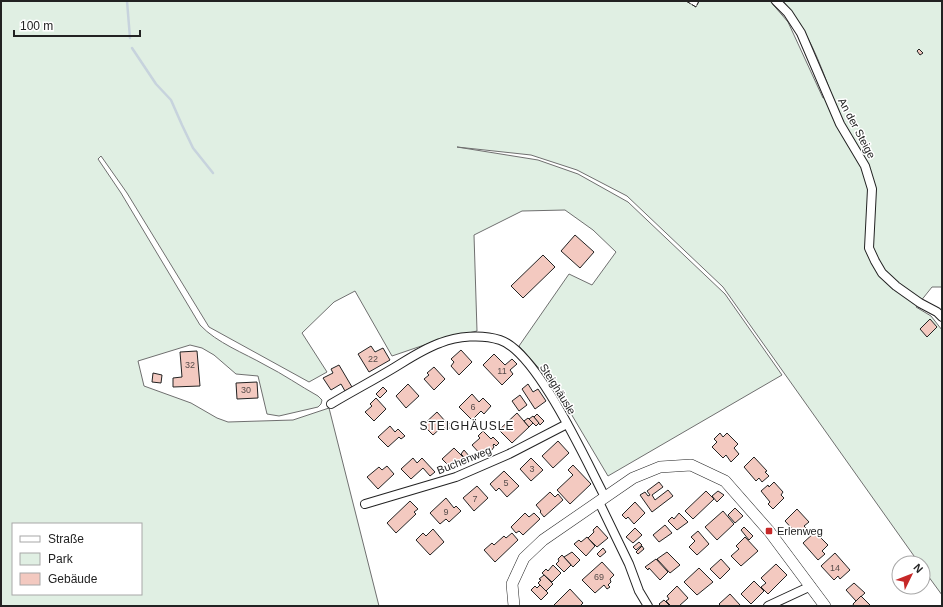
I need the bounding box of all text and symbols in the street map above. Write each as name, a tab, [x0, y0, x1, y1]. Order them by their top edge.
scale bar	[14, 12, 140, 38]
text: 100 m	[20, 19, 53, 33]
street label: An der Steige	[836, 96, 878, 160]
house number: 22	[368, 354, 378, 364]
house number: 32	[185, 360, 195, 370]
street label: Steighäusle	[538, 361, 578, 417]
house number: 11	[497, 366, 507, 376]
house number: 30	[241, 385, 251, 395]
house number: 6	[470, 402, 476, 412]
district label: STEIGHÄUSLE	[419, 419, 515, 433]
street label: Buchenweg	[435, 444, 493, 476]
house number: 3	[529, 464, 535, 474]
house number: 5	[503, 478, 509, 488]
house number: 7	[472, 494, 478, 504]
house number: 9	[443, 507, 449, 517]
legend	[12, 523, 142, 595]
place label: Erlenweg	[777, 525, 823, 537]
marker: Erlenweg	[764, 526, 774, 536]
text: Straße	[48, 532, 84, 546]
text: Park	[48, 552, 74, 566]
north arrow	[891, 555, 931, 595]
text: N	[911, 561, 925, 575]
house number: 14	[830, 563, 840, 573]
text: Gebäude	[48, 572, 98, 586]
house number: 69	[594, 572, 604, 582]

